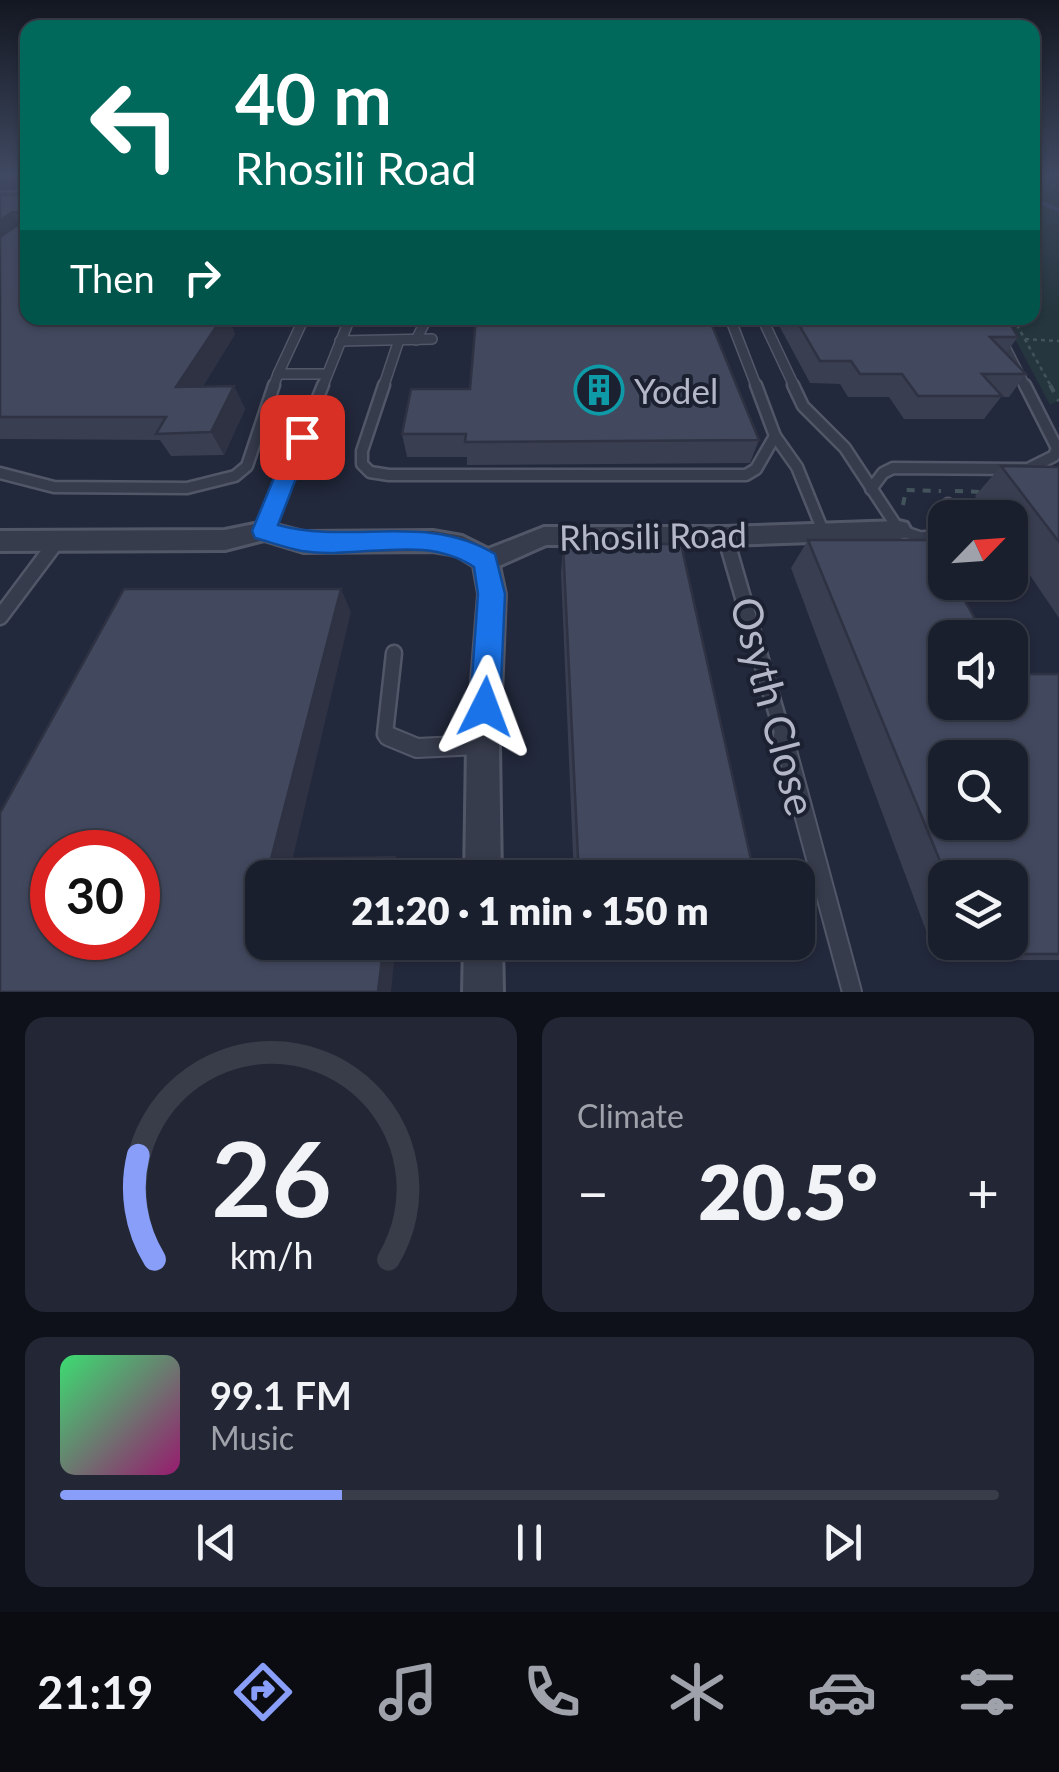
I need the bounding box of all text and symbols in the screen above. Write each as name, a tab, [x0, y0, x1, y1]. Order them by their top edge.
text: 40 m	[235, 56, 392, 140]
icon: left	[70, 60, 200, 190]
text: Rhosili Road	[235, 141, 477, 195]
icon: right	[175, 250, 230, 305]
text: Then	[70, 255, 155, 301]
building icon: Yodel	[573, 364, 625, 416]
place label: Yodel	[634, 369, 718, 411]
pin	[260, 395, 345, 480]
icon: arrive	[275, 410, 330, 465]
north arrow	[928, 500, 1028, 600]
map controls	[928, 500, 1028, 960]
street label: Rhosili Road	[559, 512, 747, 558]
street label: Osyth Close	[721, 591, 827, 821]
button: sound	[928, 620, 1028, 720]
position arrow	[433, 655, 537, 759]
button: search	[928, 740, 1028, 840]
speed limit sign: 30	[30, 830, 160, 960]
button: layers	[928, 860, 1028, 960]
text: 21:20 · 1 min · 150 m	[351, 887, 709, 933]
text: Climate	[577, 1096, 684, 1135]
text: 26	[211, 1114, 331, 1239]
text: 20.5°	[698, 1146, 878, 1236]
text: −	[577, 1159, 609, 1225]
text: +	[967, 1159, 999, 1225]
text: km/h	[229, 1234, 313, 1277]
text: 99.1 FM	[210, 1372, 352, 1418]
text: Music	[210, 1418, 294, 1457]
icon: previous	[189, 1515, 244, 1570]
icon: pause	[502, 1515, 557, 1570]
icon: next	[815, 1515, 870, 1570]
icon: directions	[228, 1657, 298, 1727]
icon: music	[373, 1657, 443, 1727]
icon: phone	[517, 1657, 587, 1727]
icon: climate	[662, 1657, 732, 1727]
icon: car	[807, 1657, 877, 1727]
icon: filters	[952, 1657, 1022, 1727]
text: 21:19	[37, 1665, 153, 1719]

